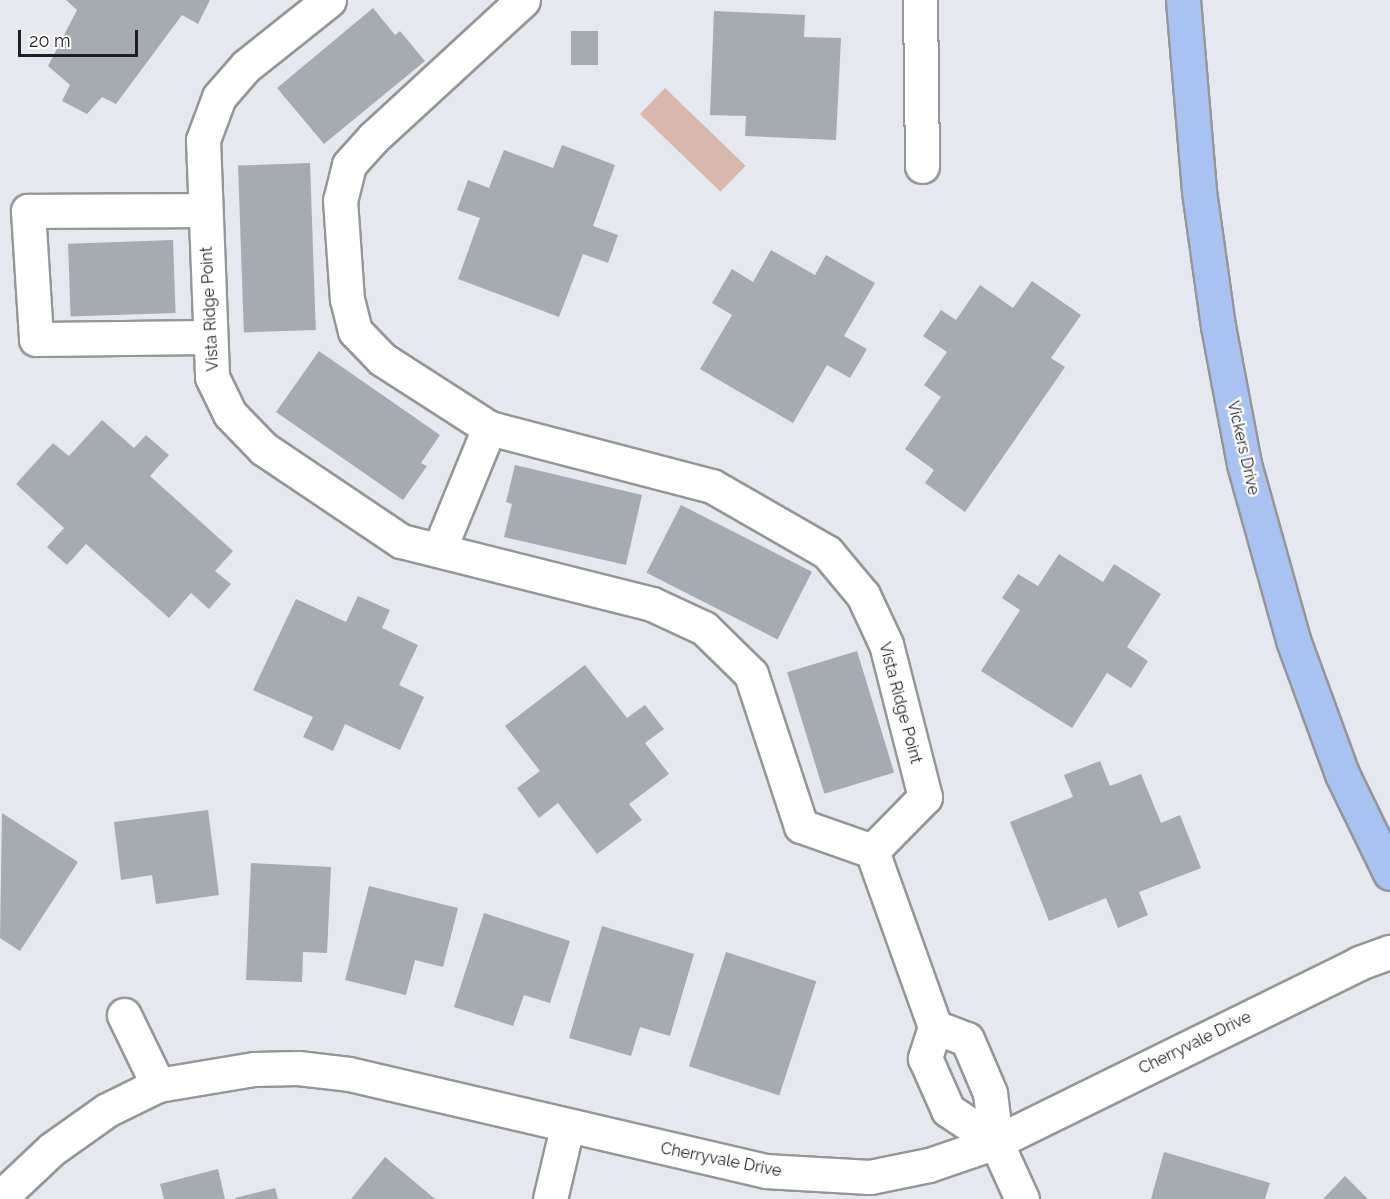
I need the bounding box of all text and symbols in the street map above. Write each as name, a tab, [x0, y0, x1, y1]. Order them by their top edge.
scale bar	[21, 18, 141, 56]
text: 20 m	[29, 30, 71, 51]
street label: Vista Ridge Point	[197, 246, 223, 372]
street label: Vickers Drive	[1223, 399, 1263, 497]
street label: Vista Ridge Point	[875, 640, 925, 766]
street label: Cherryvale Drive	[1136, 1007, 1254, 1079]
street label: Cherryvale Drive	[659, 1139, 783, 1181]

